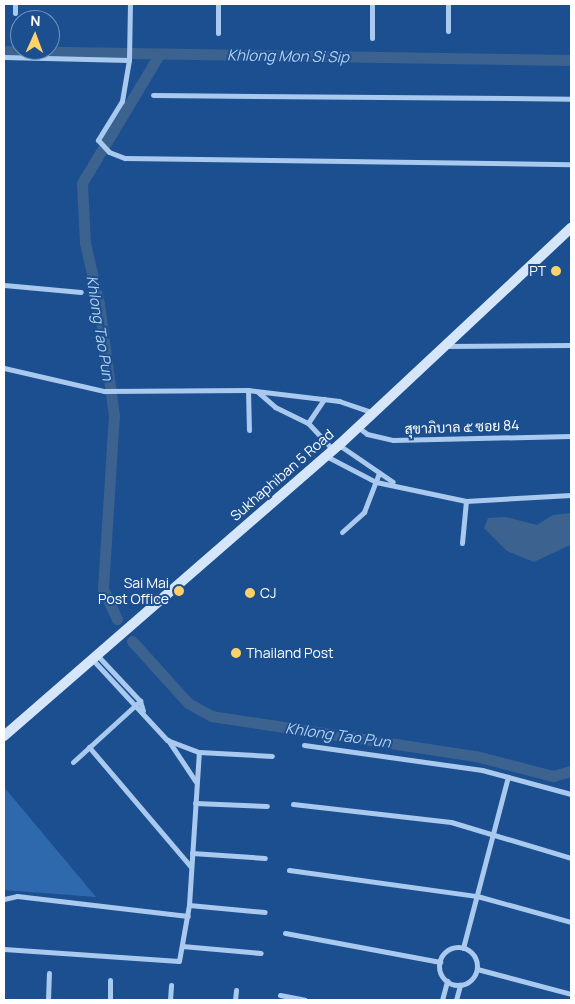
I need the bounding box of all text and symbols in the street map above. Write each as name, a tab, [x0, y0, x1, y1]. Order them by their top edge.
north arrow	[10, 10, 60, 60]
text: N	[30, 11, 41, 30]
water label: Khlong Mon Si Sip	[227, 46, 349, 66]
place label: PT	[529, 263, 546, 279]
marker: PT	[550, 265, 562, 277]
water label: Khlong Tao Pun	[83, 274, 117, 382]
street label: สุขาภิบาล ๕ ซอย 84	[404, 417, 520, 437]
street label: Sukhaphiban 5 Road	[227, 426, 337, 524]
place label: Sai Mai Post Office	[98, 575, 169, 608]
marker: Sai Mai Post Office	[173, 585, 185, 597]
place label: CJ	[260, 585, 277, 601]
marker: CJ	[244, 587, 256, 599]
place label: Thailand Post	[246, 645, 334, 661]
marker: Thailand Post	[230, 647, 242, 659]
water label: Khlong Tao Pun	[284, 719, 392, 751]

